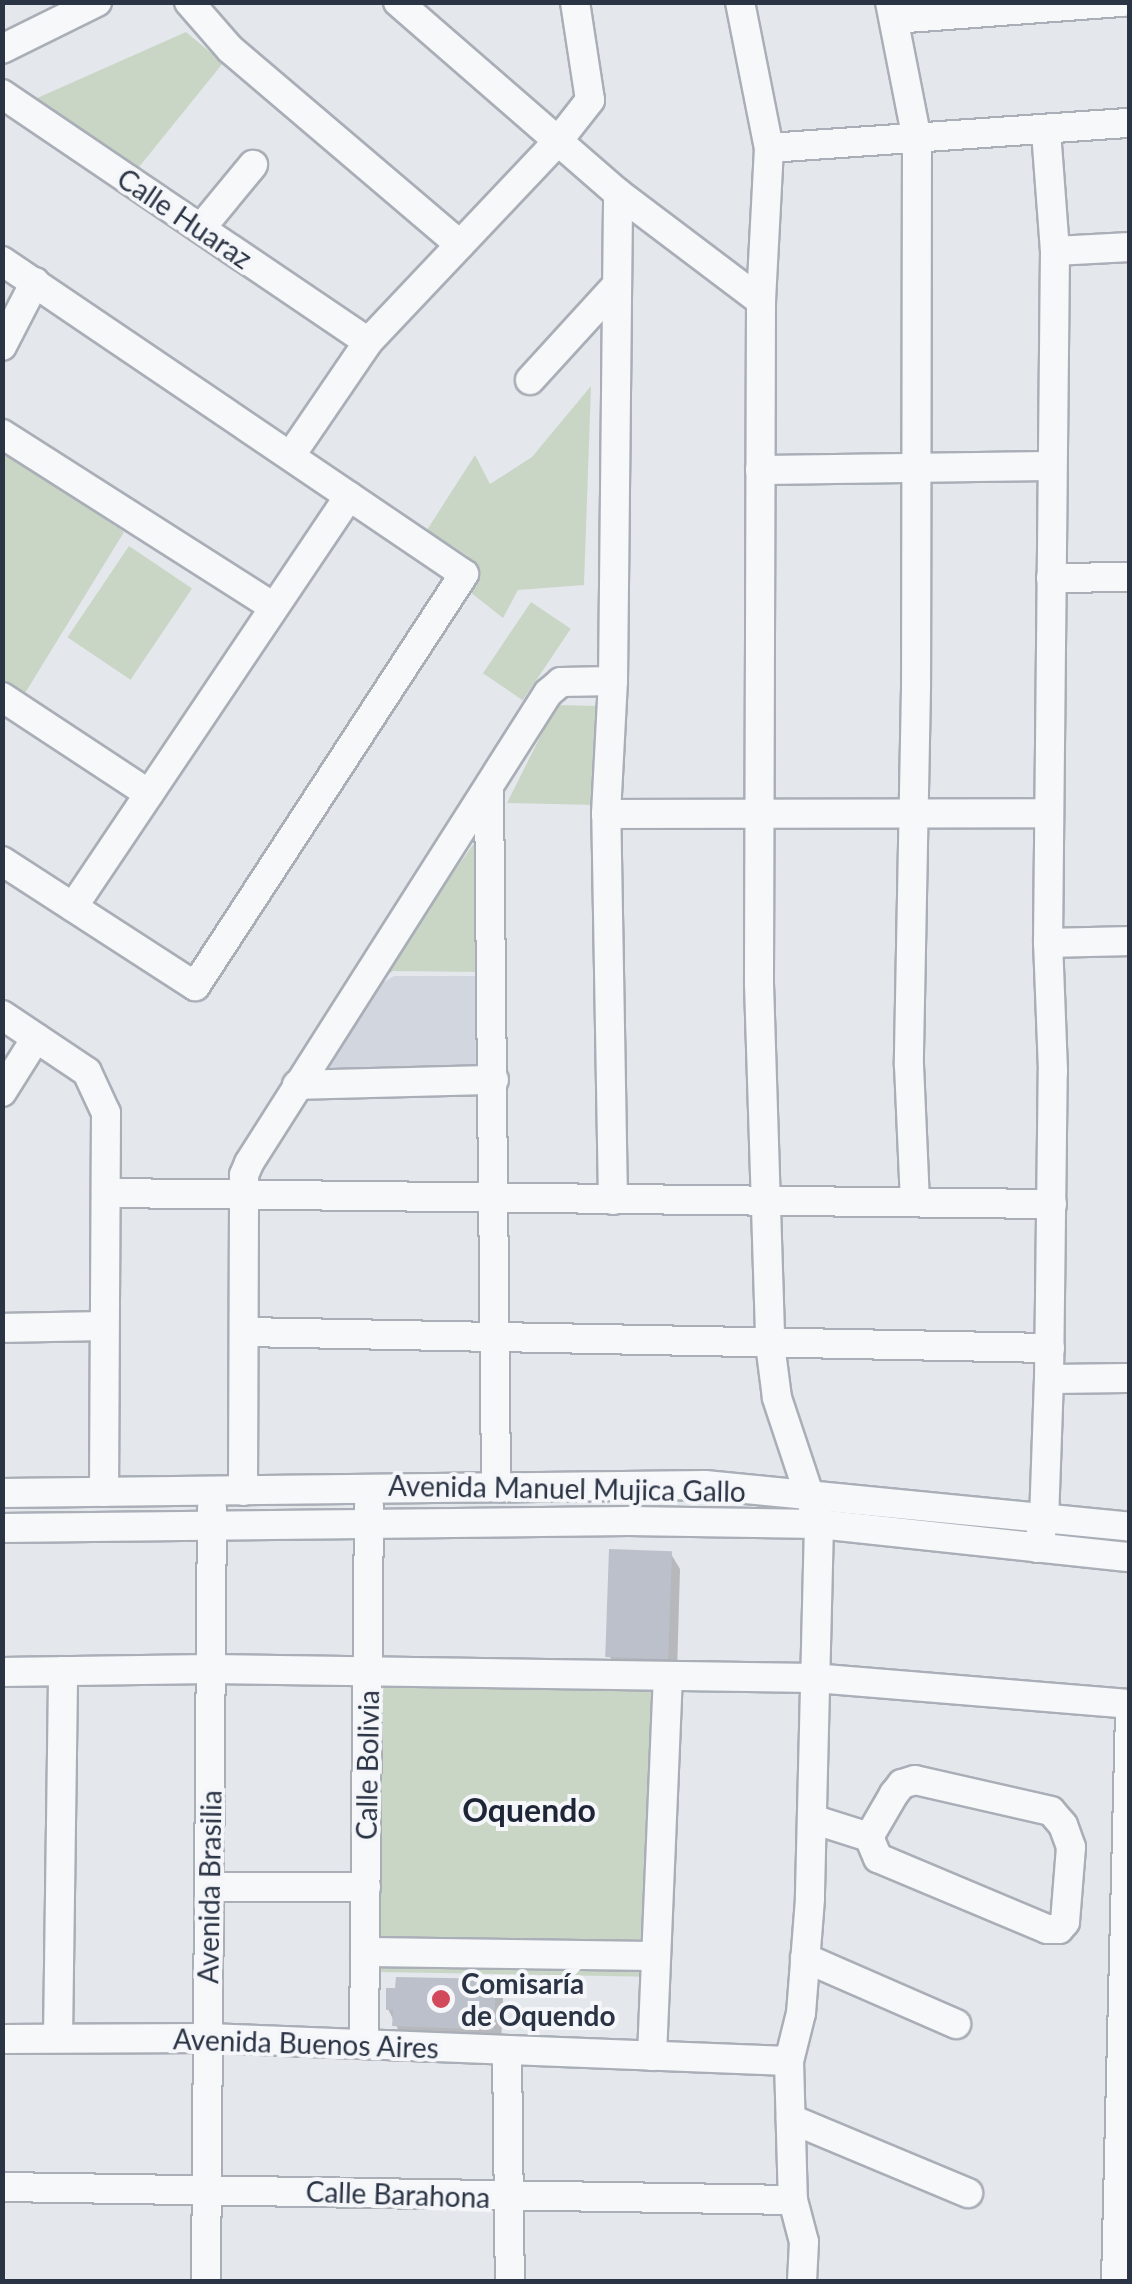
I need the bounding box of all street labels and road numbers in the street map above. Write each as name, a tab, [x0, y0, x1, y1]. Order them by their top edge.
street label: Calle Huaraz	[111, 161, 259, 275]
street label: Avenida Manuel Mujica Gallo	[388, 1468, 746, 1508]
street label: Calle Bolivia	[349, 1690, 385, 1840]
street label: Avenida Brasilia	[191, 1790, 227, 1984]
street label: Avenida Buenos Aires	[172, 2022, 440, 2064]
street label: Calle Barahona	[305, 2174, 491, 2214]

